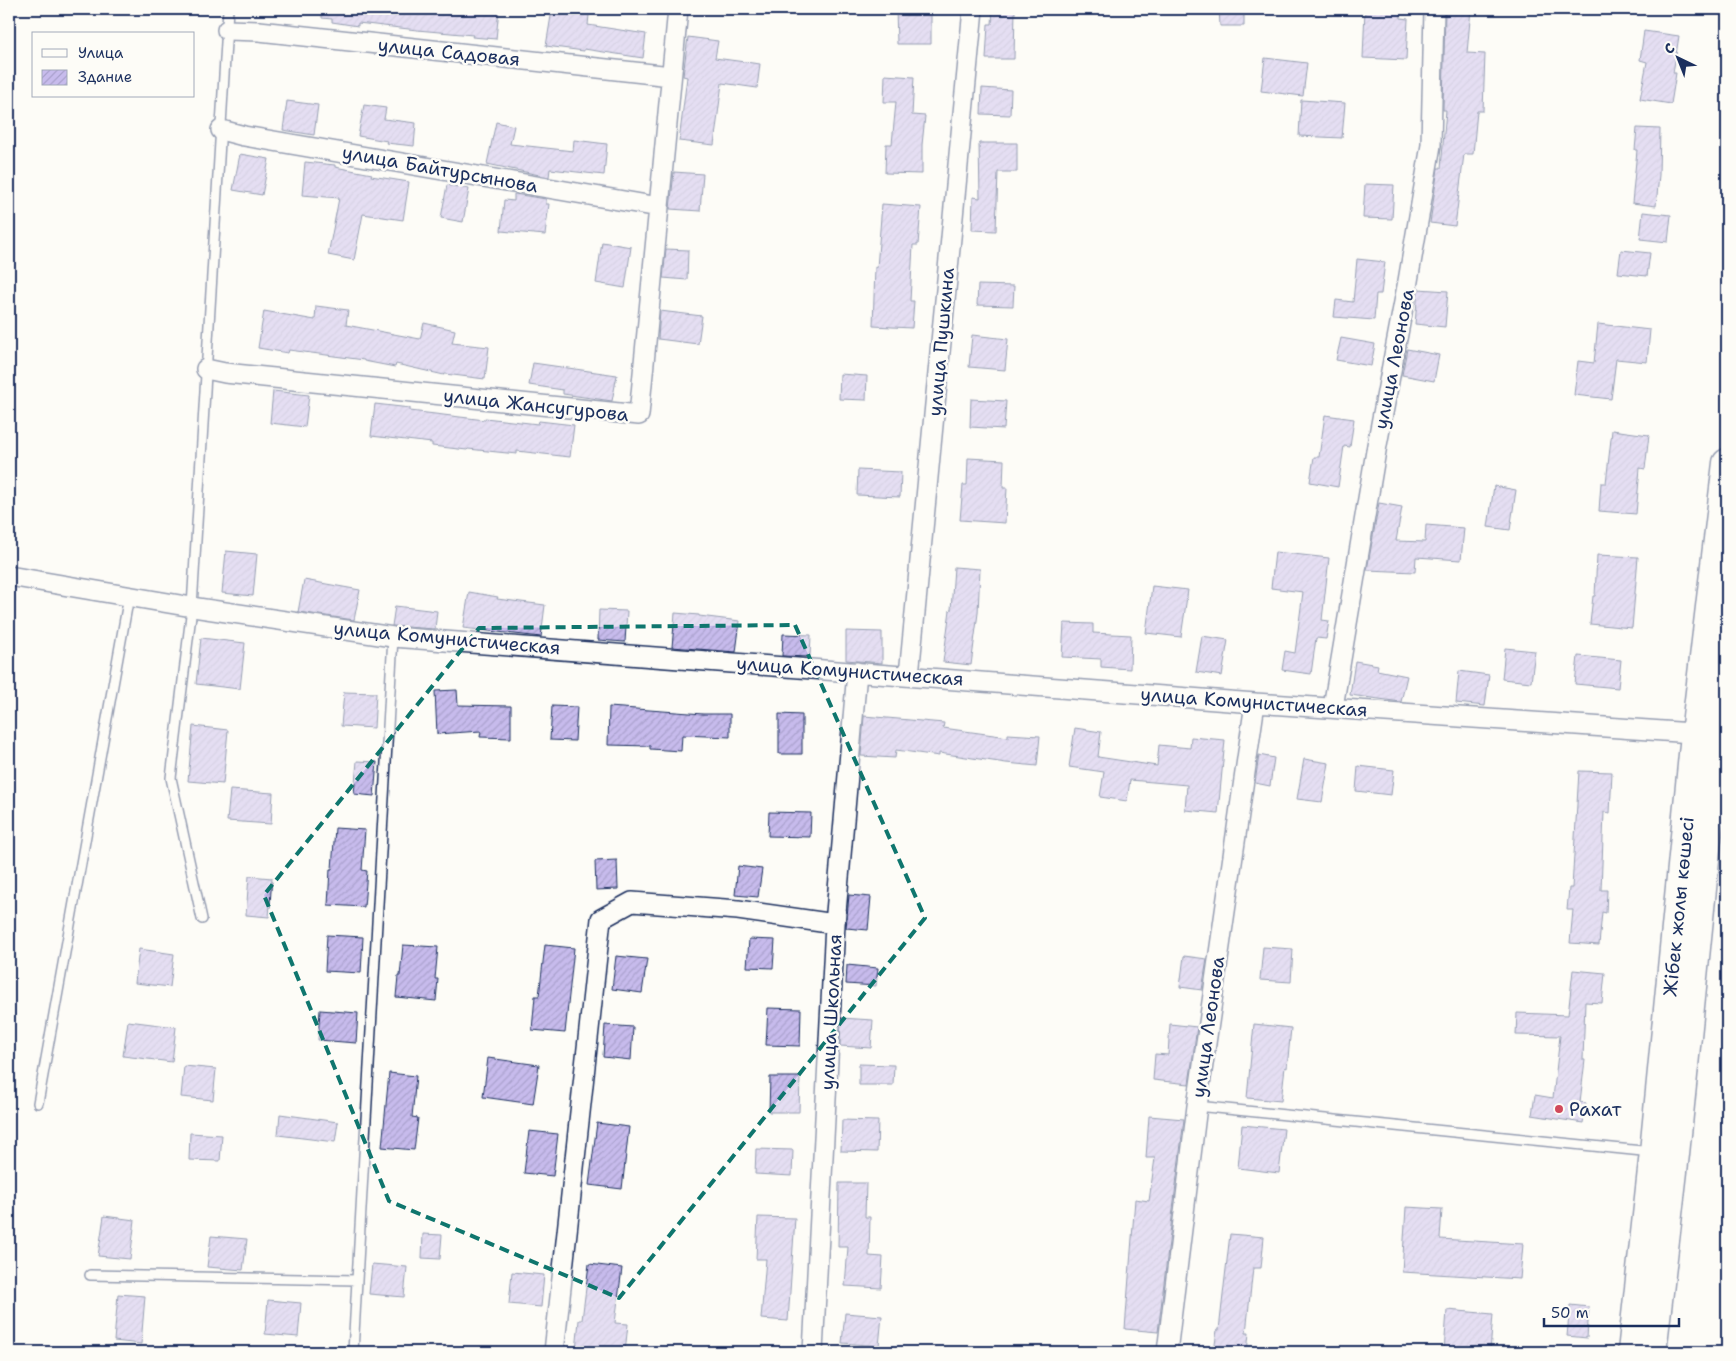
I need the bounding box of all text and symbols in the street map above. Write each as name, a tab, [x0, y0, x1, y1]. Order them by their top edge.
legend	[32, 32, 195, 98]
street label: улица Садовая	[377, 32, 521, 72]
north arrow	[1654, 32, 1704, 82]
text: С	[1660, 39, 1678, 58]
text: Улица	[78, 43, 124, 63]
text: Здание	[78, 67, 132, 87]
street label: улица Байтурсынова	[340, 139, 540, 199]
street label: улица Пушкина	[922, 266, 960, 417]
street label: улица Леонова	[1368, 286, 1420, 431]
street label: улица Жансугурова	[442, 383, 630, 427]
street label: улица Комунистическая	[332, 616, 562, 660]
street label: улица Комунистическая	[735, 651, 965, 691]
street label: улица Комунистическая	[1139, 682, 1369, 722]
street label: Жібек жолы көшесі	[1657, 815, 1699, 997]
street label: улица Школьная	[814, 933, 848, 1091]
street label: улица Леонова	[1186, 954, 1230, 1099]
place label: Рахат	[1569, 1097, 1622, 1122]
marker: Рахат	[1553, 1103, 1565, 1115]
scale bar	[1544, 1296, 1678, 1328]
text: 50 m	[1551, 1303, 1589, 1323]

